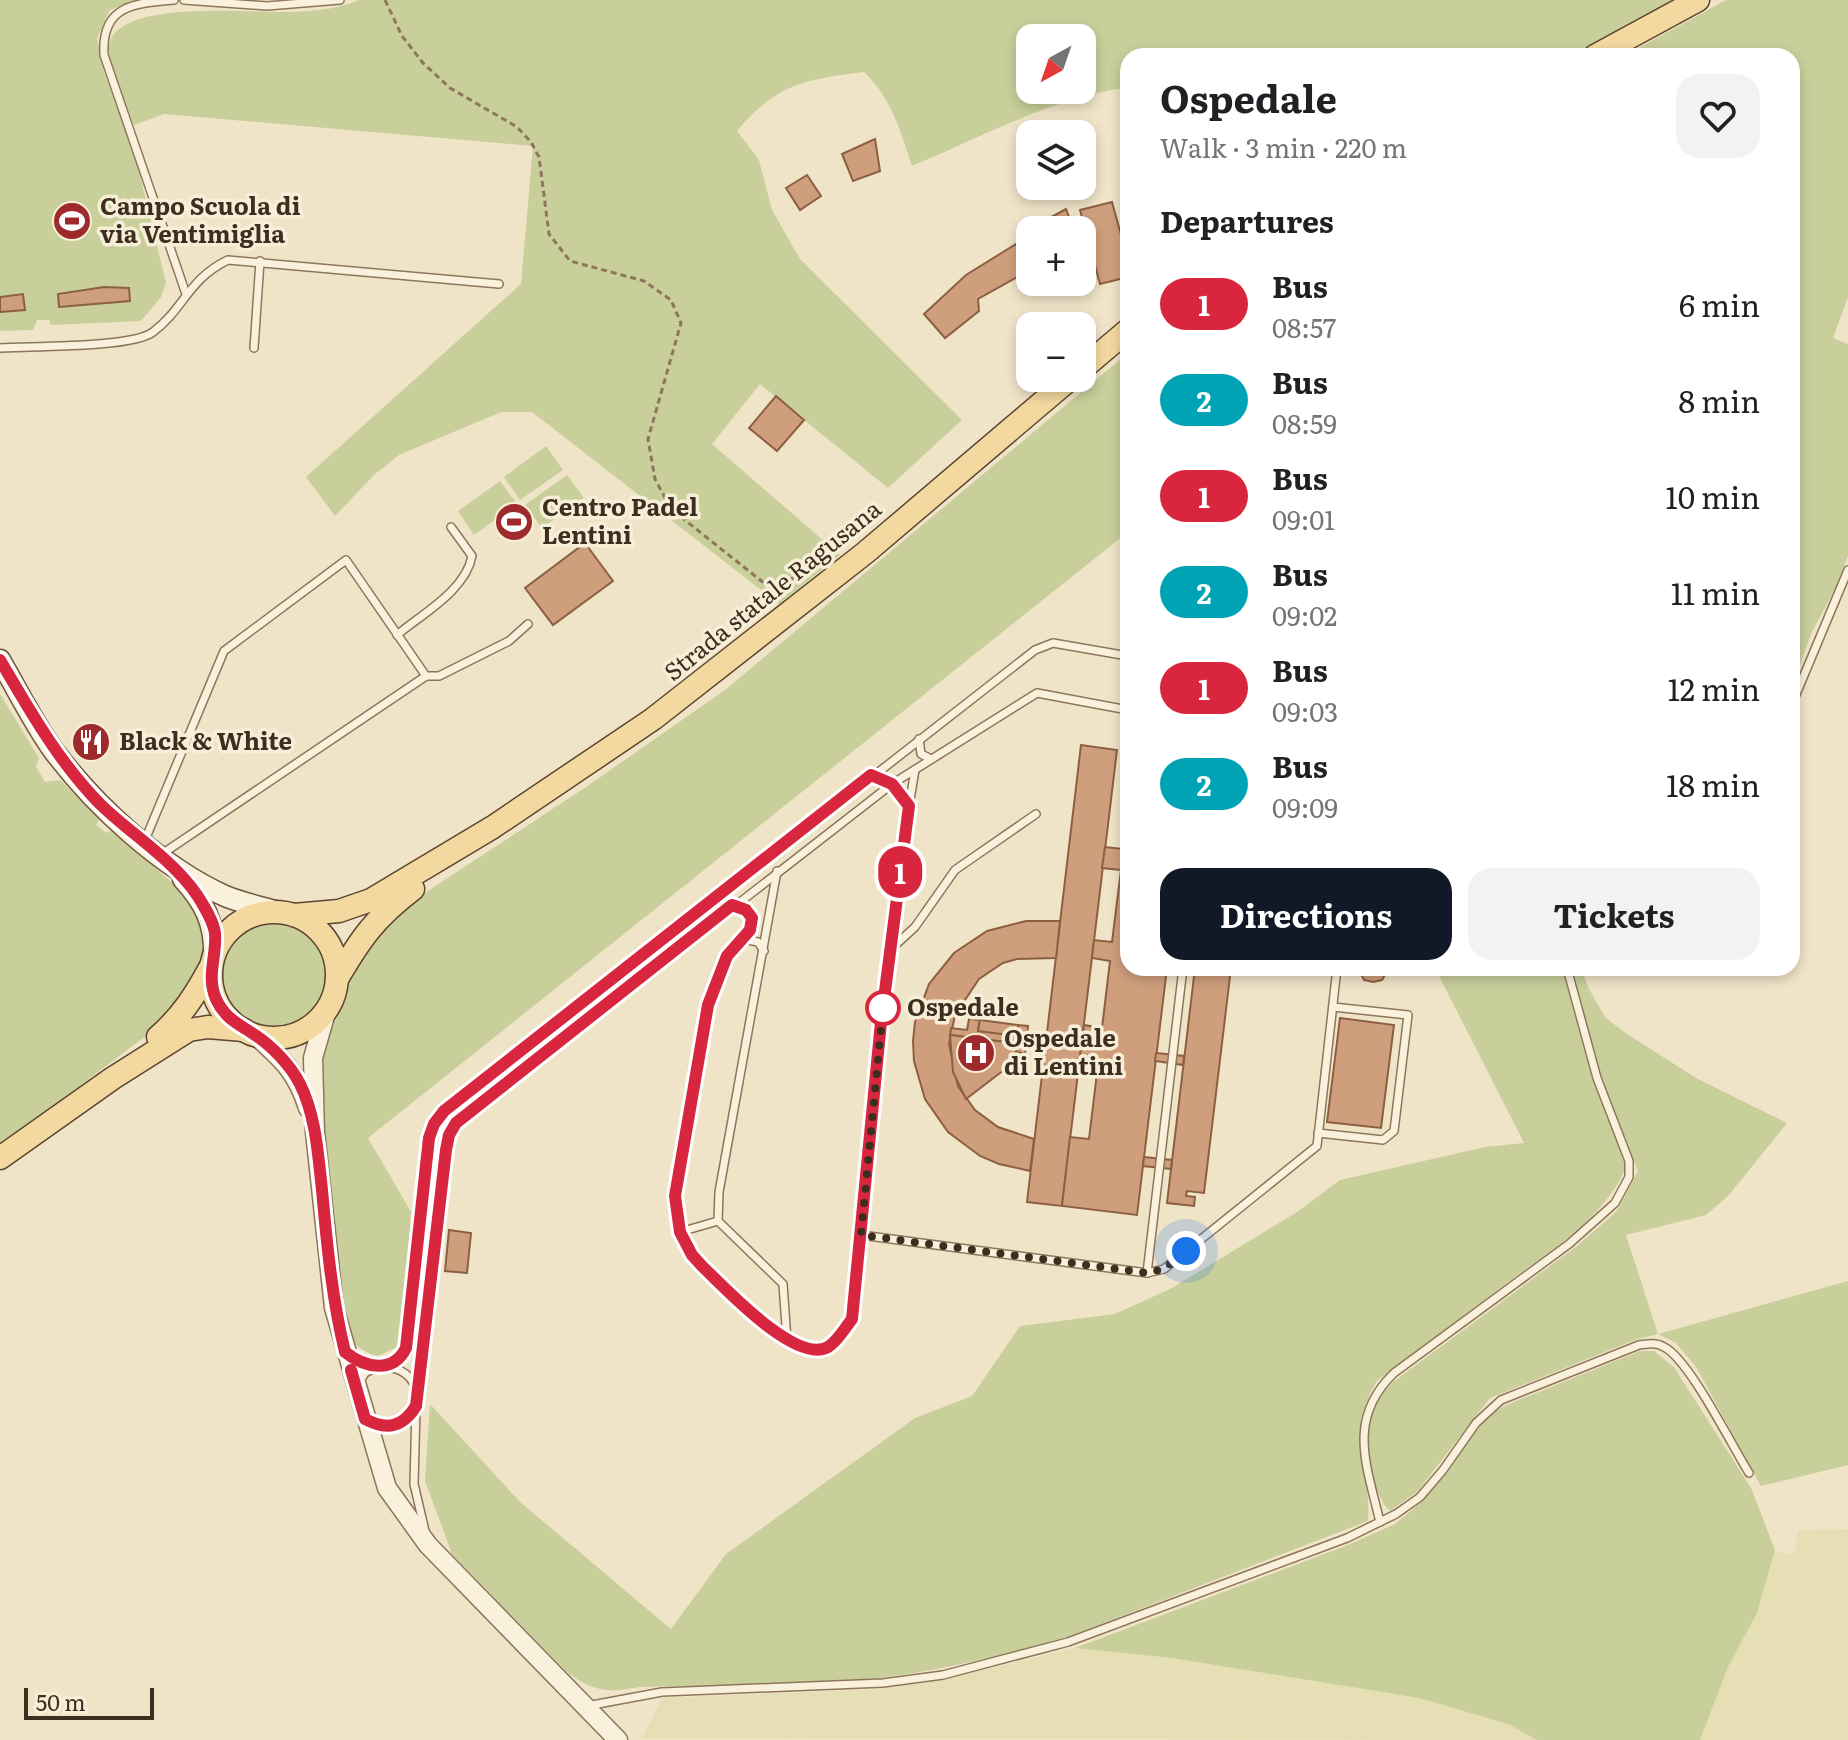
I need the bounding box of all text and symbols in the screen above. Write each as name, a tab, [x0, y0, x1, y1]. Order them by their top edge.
north arrow	[1016, 24, 1096, 104]
map controls	[1016, 24, 1096, 392]
text: Ospedale	[1160, 68, 1337, 125]
button: heart	[1676, 74, 1760, 158]
button: layers	[1016, 120, 1096, 200]
text: Walk · 3 min · 220 m	[1160, 127, 1407, 166]
place label: Campo Scuola di via Ventimiglia	[100, 187, 301, 250]
text: Departures	[1160, 198, 1334, 242]
sports icon: Campo Scuola di via Ventimiglia	[51, 200, 93, 242]
button: +	[1016, 216, 1096, 296]
text: Bus	[1272, 263, 1328, 307]
text: 6 min	[1679, 282, 1760, 326]
text: 1	[1198, 283, 1210, 325]
text: 08:57	[1272, 307, 1336, 346]
button: −	[1016, 312, 1096, 392]
text: Bus	[1272, 359, 1328, 403]
text: 8 min	[1679, 378, 1760, 422]
text: 2	[1196, 379, 1212, 421]
text: 08:59	[1272, 403, 1337, 442]
text: Bus	[1272, 455, 1328, 499]
text: 10 min	[1666, 474, 1760, 518]
text: 1	[1198, 475, 1210, 517]
place label: Centro Padel Lentini	[542, 488, 698, 551]
street label: Strada statale Ragusana	[655, 490, 888, 688]
text: 09:01	[1272, 499, 1335, 538]
sports icon: Centro Padel Lentini	[493, 501, 535, 543]
text: Bus	[1272, 551, 1328, 595]
text: 11 min	[1671, 570, 1760, 614]
text: 2	[1196, 571, 1212, 613]
text: 09:02	[1272, 595, 1337, 634]
text: Bus	[1272, 647, 1328, 691]
text: 12 min	[1668, 666, 1760, 710]
text: 1	[1198, 667, 1210, 709]
text: 09:03	[1272, 691, 1338, 730]
restaurant icon: Black & White	[70, 721, 112, 763]
place label: Black & White	[119, 722, 292, 757]
text: Bus	[1272, 743, 1328, 787]
text: 18 min	[1666, 762, 1760, 806]
text: 2	[1196, 763, 1212, 805]
text: 09:09	[1272, 787, 1338, 826]
line badge: 1	[874, 846, 926, 898]
text: 1	[894, 851, 906, 893]
button: Directions	[1160, 868, 1452, 960]
button: Tickets	[1468, 868, 1760, 960]
place label: Ospedale	[907, 988, 1019, 1023]
marker: Ospedale	[866, 991, 900, 1025]
place label: Ospedale di Lentini	[1004, 1019, 1123, 1082]
hospital icon: Ospedale di Lentini	[955, 1032, 997, 1074]
your location	[1166, 1231, 1206, 1271]
scale bar	[24, 1684, 154, 1720]
text: 50 m	[36, 1685, 86, 1718]

